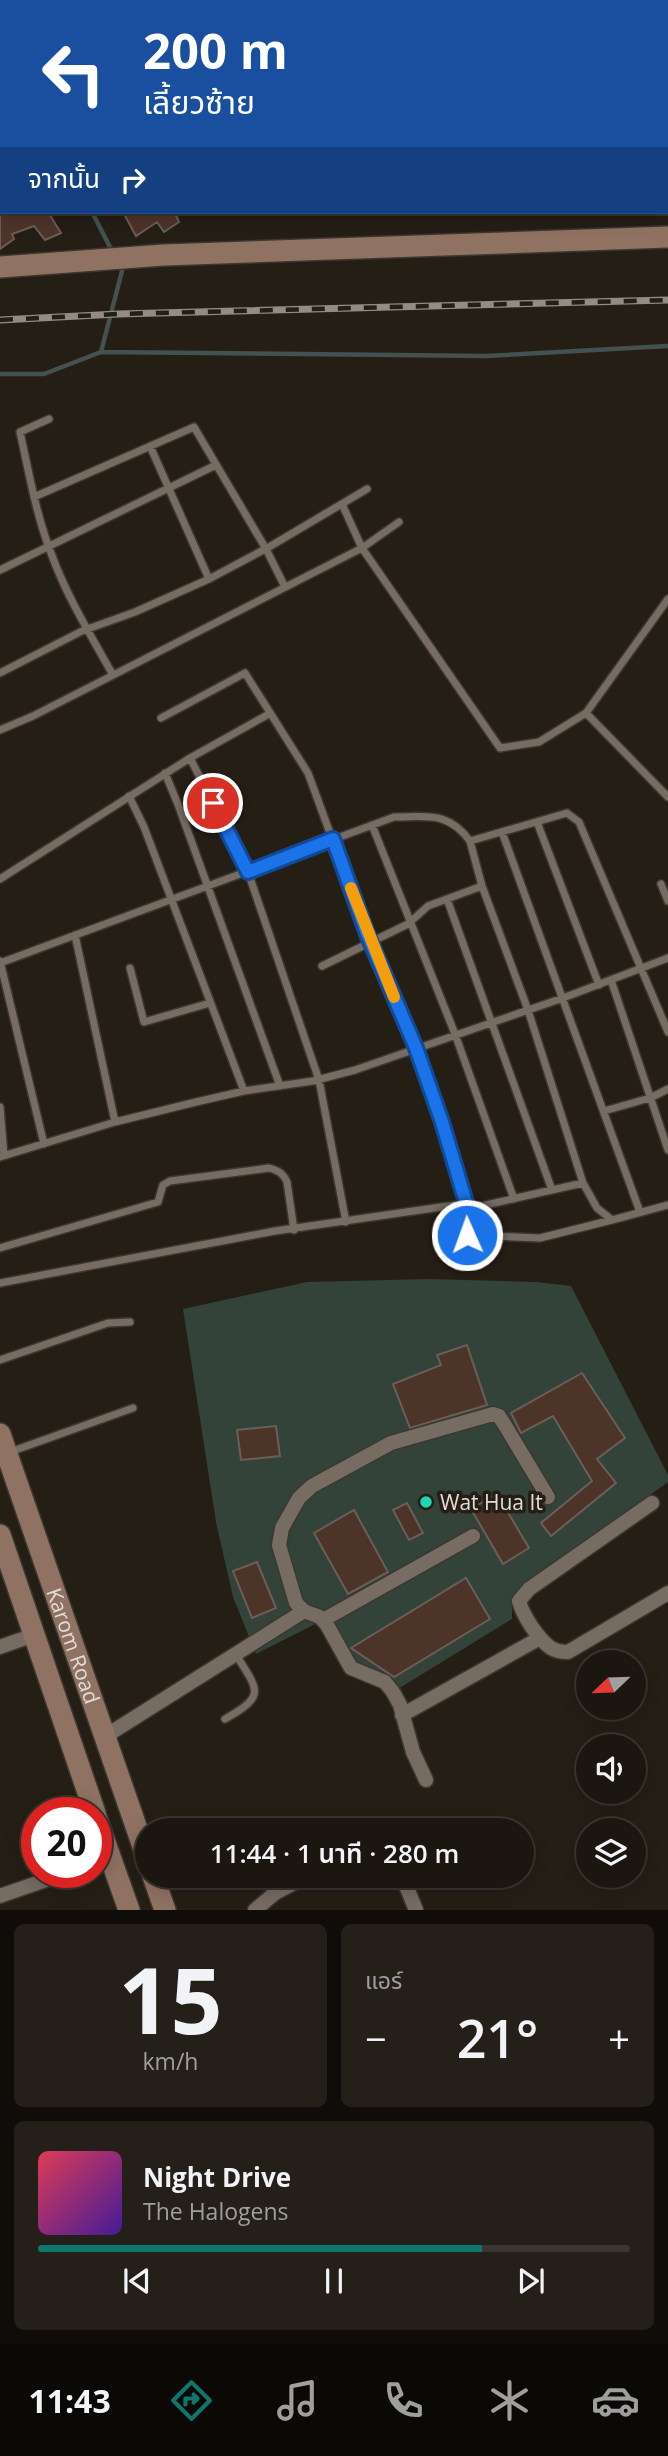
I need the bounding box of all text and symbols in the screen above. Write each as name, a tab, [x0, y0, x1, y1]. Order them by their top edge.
text: 200 m	[143, 17, 288, 83]
icon: left	[28, 28, 119, 119]
text: เลี้ยวซ้าย	[143, 80, 255, 123]
text: จากนั้น	[28, 160, 100, 196]
icon: right	[114, 161, 152, 199]
pin	[183, 773, 243, 833]
icon: arrive	[194, 784, 232, 822]
position arrow	[430, 1198, 504, 1272]
place label: Wat Hua It	[440, 1488, 543, 1516]
marker: Wat Hua It	[418, 1494, 434, 1510]
street label: Karom Road	[40, 1584, 106, 1707]
north arrow	[576, 1650, 646, 1720]
map controls	[576, 1650, 646, 1888]
button: sound	[576, 1734, 646, 1804]
speed limit sign: 20	[21, 1797, 112, 1888]
button: layers	[576, 1818, 646, 1888]
text: 11:44 · 1 นาที · 280 m	[210, 1835, 459, 1871]
text: 15	[118, 1937, 223, 2061]
text: แอร์	[365, 1964, 402, 1996]
text: 21°	[457, 2002, 538, 2073]
text: −	[365, 2012, 387, 2064]
text: +	[608, 2012, 630, 2064]
text: km/h	[143, 2045, 198, 2077]
text: Night Drive	[143, 2159, 291, 2195]
text: The Halogens	[143, 2195, 289, 2227]
icon: previous	[118, 2262, 156, 2300]
icon: pause	[315, 2262, 353, 2300]
icon: next	[512, 2262, 550, 2300]
icon: directions	[167, 2376, 216, 2425]
icon: music	[273, 2376, 322, 2425]
icon: phone	[379, 2376, 428, 2425]
icon: climate	[485, 2376, 534, 2425]
icon: car	[591, 2376, 640, 2425]
text: 11:43	[28, 2379, 111, 2422]

